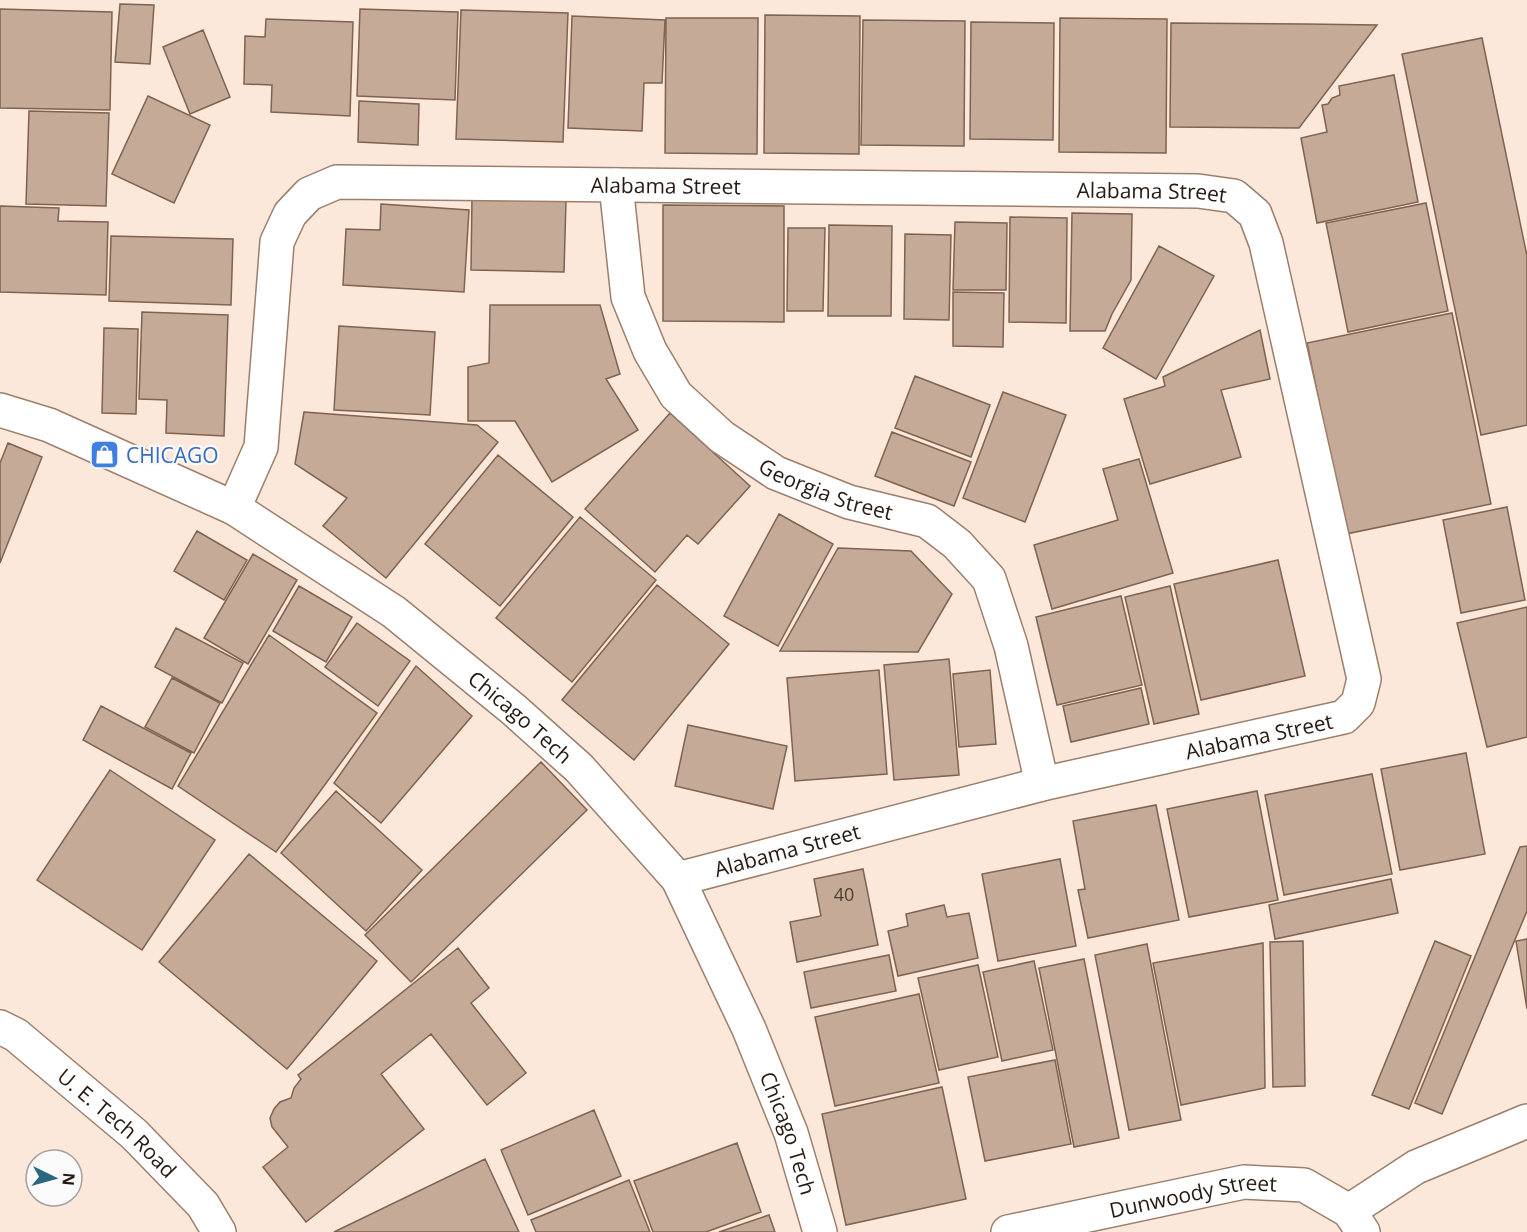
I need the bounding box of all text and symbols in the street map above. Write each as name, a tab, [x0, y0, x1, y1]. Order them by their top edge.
street label: Alabama Street	[591, 171, 741, 200]
street label: Alabama Street	[1077, 176, 1228, 209]
shop icon: CHICAGO	[89, 439, 121, 471]
place label: CHICAGO	[126, 441, 219, 469]
street label: Georgia Street	[754, 452, 896, 526]
street label: Chicago Tech	[462, 664, 578, 770]
street label: Alabama Street	[1183, 707, 1335, 765]
street label: Alabama Street	[711, 817, 863, 883]
house number: 40	[834, 882, 854, 906]
street label: U. E. Tech Road	[52, 1062, 183, 1184]
street label: Chicago Tech	[754, 1067, 822, 1198]
north arrow	[24, 1148, 84, 1208]
street label: Dunwoody Street	[1107, 1168, 1277, 1224]
text: N	[57, 1172, 80, 1187]

